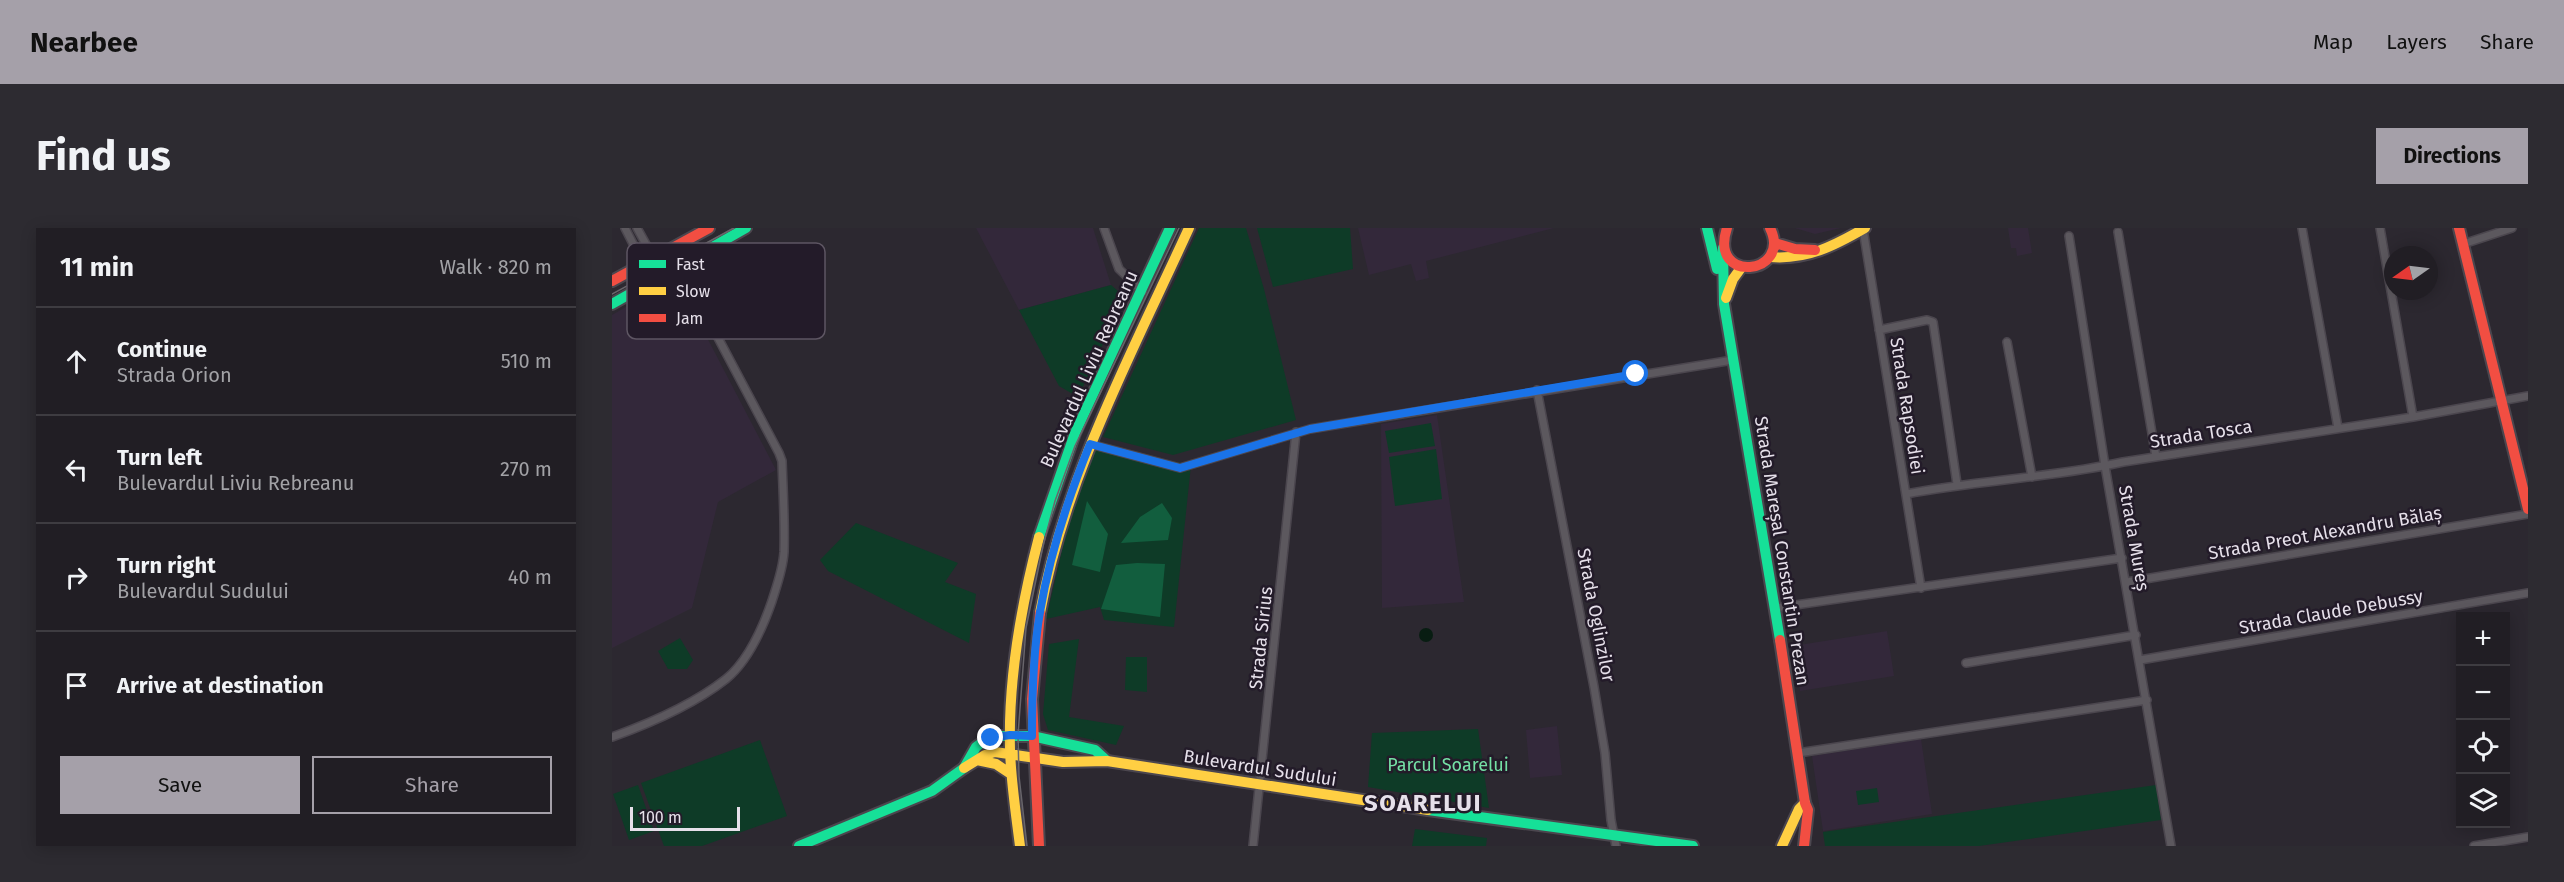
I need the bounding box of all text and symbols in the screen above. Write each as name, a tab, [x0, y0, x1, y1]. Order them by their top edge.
text: Nearbee	[30, 26, 138, 59]
text: Map	[2313, 29, 2353, 55]
text: Layers	[2386, 29, 2447, 55]
text: Share	[2480, 29, 2534, 55]
button: Directions	[2376, 128, 2528, 184]
text: Find us	[36, 131, 171, 181]
legend	[627, 243, 825, 339]
north arrow	[2384, 246, 2438, 300]
text: 11 min	[60, 252, 134, 283]
text: Walk · 820 m	[440, 255, 552, 279]
text: Fast	[676, 255, 705, 274]
street label: Bulevardul Liviu Rebreanu	[1036, 267, 1142, 471]
text: Slow	[676, 282, 711, 301]
text: Jam	[676, 309, 703, 328]
text: Continue	[117, 336, 207, 363]
street label: Strada Rapsodiei	[1885, 336, 1929, 476]
icon: ahead	[60, 345, 93, 378]
text: 510 m	[501, 349, 552, 373]
route start	[1622, 360, 1648, 386]
text: Strada Orion	[117, 363, 232, 387]
street label: Strada Mareșal Constantin Prezan	[1749, 415, 1814, 687]
street label: Strada Tosca	[2148, 415, 2254, 453]
text: Turn left	[117, 444, 202, 471]
icon: left	[60, 453, 93, 486]
text: 270 m	[500, 457, 552, 481]
text: Bulevardul Liviu Rebreanu	[117, 471, 354, 495]
street label: Strada Mureș	[2113, 483, 2154, 593]
street label: Strada Preot Alexandru Bălaș	[2207, 502, 2444, 565]
street label: Strada Oglinzilor	[1572, 546, 1620, 684]
text: Turn right	[117, 552, 216, 579]
icon: right	[60, 561, 93, 594]
text: 40 m	[508, 565, 552, 589]
text: Bulevardul Sudului	[117, 579, 289, 603]
street label: Strada Sirius	[1245, 585, 1277, 691]
street label: Strada Claude Debussy	[2237, 585, 2425, 639]
map controls	[2456, 612, 2510, 828]
button: +	[2456, 612, 2510, 666]
button: −	[2456, 666, 2510, 720]
icon: arrive	[60, 669, 93, 702]
text: Arrive at destination	[117, 672, 324, 699]
button: locate	[2456, 720, 2510, 774]
route end	[977, 724, 1003, 750]
street label: Bulevardul Sudului	[1182, 745, 1338, 791]
park label: Parcul Soarelui	[1387, 754, 1509, 776]
button: Save	[60, 756, 300, 814]
button: Share	[312, 756, 552, 814]
button: layers	[2456, 774, 2510, 828]
district label: SOARELUI	[1364, 789, 1482, 817]
scale bar	[630, 804, 740, 832]
text: 100 m	[639, 808, 682, 827]

